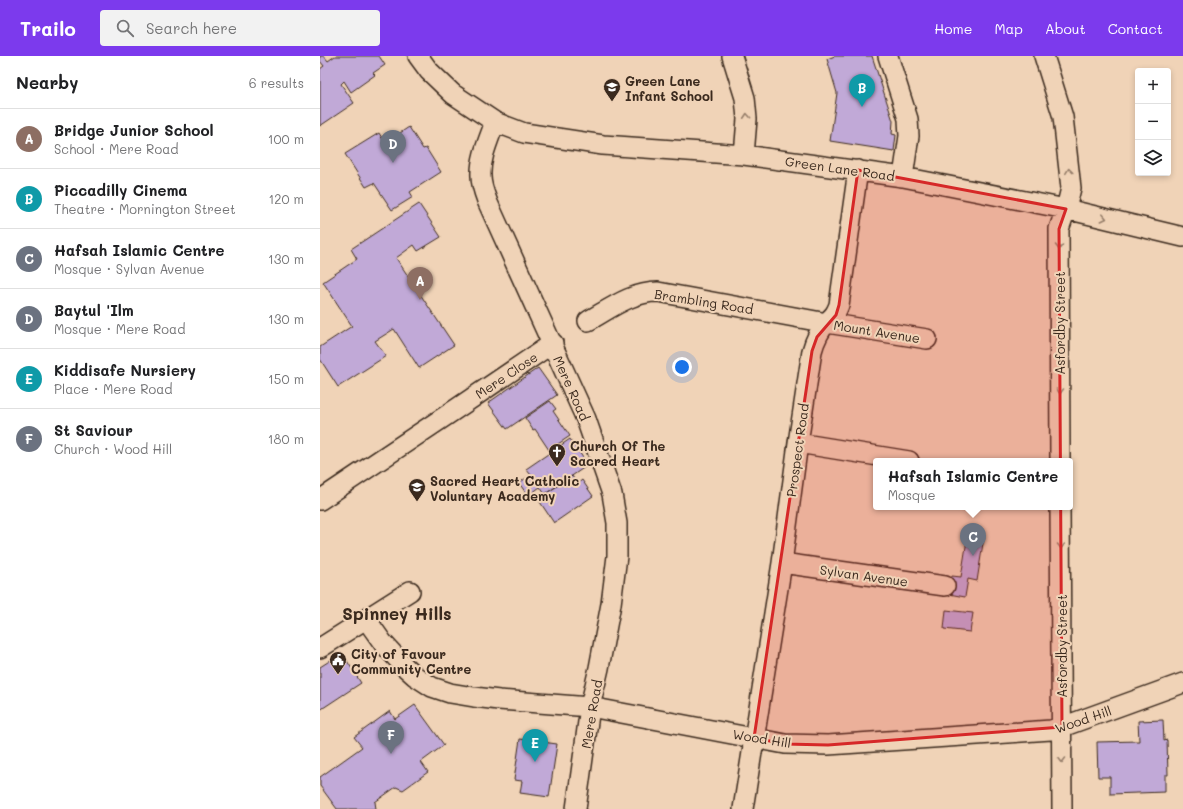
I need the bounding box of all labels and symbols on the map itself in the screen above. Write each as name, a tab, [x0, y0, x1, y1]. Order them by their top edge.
place label: Green Lane Infant School	[625, 72, 713, 104]
pin: B	[849, 74, 875, 107]
school or university icon: Green Lane Infant School	[602, 77, 622, 102]
one-way arrow	[742, 113, 751, 119]
pin: D	[380, 130, 406, 163]
street label: Green Lane Road	[784, 152, 896, 184]
one-way arrow	[1065, 168, 1074, 174]
one-way arrow	[1101, 214, 1107, 222]
one-way arrow	[1055, 244, 1063, 250]
pin: A	[407, 267, 433, 300]
street label: Asfordby Street	[1051, 271, 1068, 375]
street label: Brambling Road	[653, 285, 755, 317]
street label: Mount Avenue	[833, 316, 921, 346]
street label: Mere Close	[471, 348, 541, 402]
street label: Mere Road	[550, 353, 594, 423]
your location	[672, 357, 692, 377]
one-way arrow	[1056, 388, 1064, 394]
street label: Prospect Road	[782, 402, 812, 498]
place label: Church Of The Sacred Heart	[570, 437, 665, 469]
church icon: Church Of The Sacred Heart	[547, 442, 567, 467]
place label: Sacred Heart Catholic Voluntary Academy	[430, 472, 579, 505]
school or university icon: Sacred Heart Catholic Voluntary Academy	[407, 477, 427, 502]
pin: C	[960, 523, 986, 556]
one-way arrow	[1057, 543, 1065, 549]
street label: Sylvan Avenue	[819, 560, 909, 590]
street label: Asfordby Street	[1053, 594, 1070, 698]
district label: Spinney Hills	[342, 602, 452, 625]
place label: City of Favour Community Centre	[351, 645, 471, 678]
public building icon: City of Favour Community Centre	[328, 650, 348, 675]
street label: Mere Road	[577, 678, 605, 750]
street label: Wood Hill	[1052, 701, 1114, 737]
pin: F	[378, 721, 404, 754]
street label: Wood Hill	[732, 725, 792, 751]
pin: E	[522, 729, 548, 762]
one-way arrow	[1058, 757, 1066, 763]

